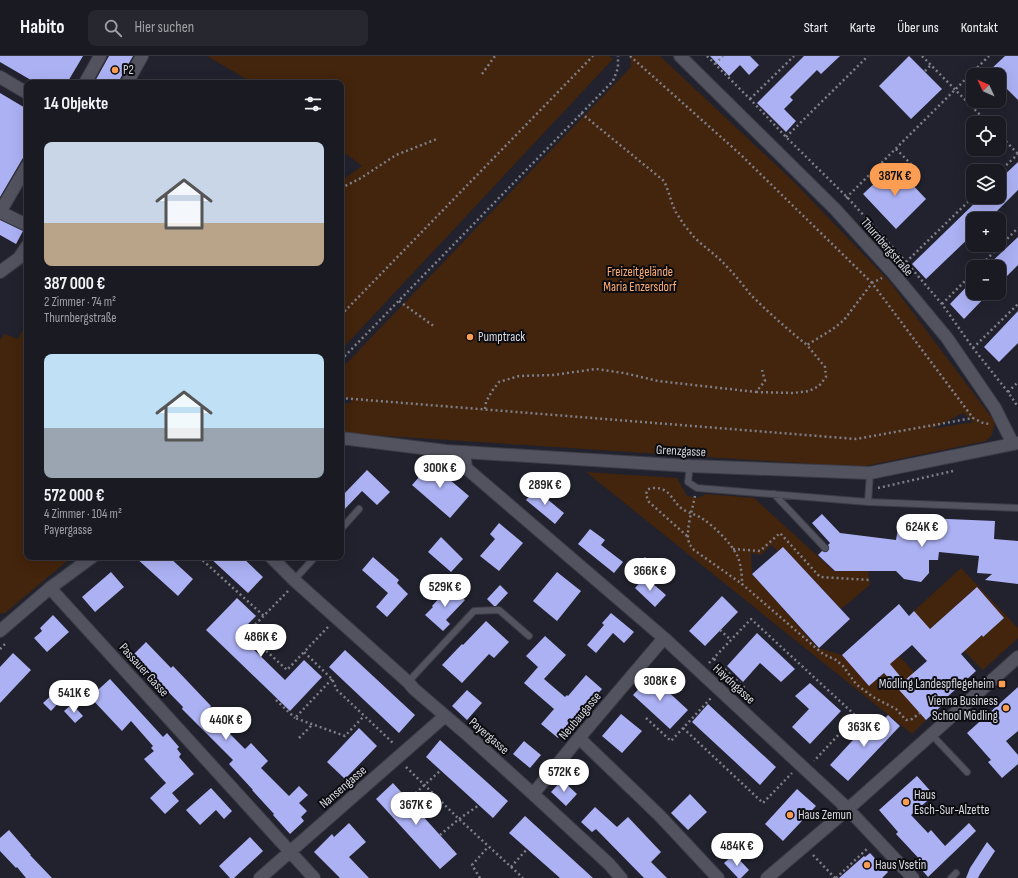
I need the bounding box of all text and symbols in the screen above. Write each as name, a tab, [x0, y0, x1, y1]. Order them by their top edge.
search box	[88, 10, 368, 46]
text: Habito	[20, 16, 64, 39]
icon: search	[102, 17, 124, 39]
text: Hier suchen	[134, 18, 194, 37]
text: Start	[804, 19, 828, 36]
text: Karte	[850, 19, 875, 36]
text: Über uns	[897, 19, 939, 36]
text: Kontakt	[961, 19, 998, 36]
place label: P2	[123, 62, 134, 78]
marker: P2	[110, 65, 120, 75]
north arrow	[966, 68, 1006, 108]
map controls	[966, 68, 1006, 300]
icon: filters	[302, 93, 324, 115]
text: 14 Objekte	[44, 94, 108, 114]
button: locate	[966, 116, 1006, 156]
pin: 387K €	[862, 163, 928, 197]
button: layers	[966, 164, 1006, 204]
icon: home	[148, 168, 220, 240]
text: 387K €	[879, 168, 911, 184]
button: +	[966, 212, 1006, 252]
street label: Thurnbergstraße	[857, 214, 917, 280]
button: −	[966, 260, 1006, 300]
park label: Freizeitgelände Maria Enzersdorf	[603, 264, 677, 295]
text: 387 000 €	[44, 274, 105, 294]
text: 2 Zimmer · 74 m²	[44, 294, 116, 310]
text: Thurnbergstraße	[44, 310, 117, 326]
place label: Pumptrack	[478, 329, 525, 345]
marker: Pumptrack	[465, 332, 475, 342]
icon: home	[148, 380, 220, 452]
street label: Grenzgasse	[656, 442, 706, 460]
pin: 300K €	[407, 455, 473, 489]
text: 300K €	[423, 460, 457, 476]
pin: 289K €	[512, 472, 578, 506]
text: 289K €	[528, 477, 562, 493]
text: 572 000 €	[44, 486, 105, 506]
text: 4 Zimmer · 104 m²	[44, 506, 122, 522]
pin: 624K €	[889, 514, 955, 548]
text: 624K €	[906, 519, 938, 535]
text: Payergasse	[44, 522, 92, 538]
pin: 366K €	[617, 558, 683, 592]
text: 366K €	[633, 563, 667, 579]
pin: 529K €	[412, 574, 478, 608]
text: 529K €	[429, 579, 461, 595]
pin: 486K €	[228, 624, 294, 658]
text: 486K €	[244, 629, 278, 645]
street label: Passauer Gasse	[116, 640, 172, 700]
street label: Haydngasse	[710, 660, 758, 708]
pin: 308K €	[627, 668, 693, 702]
text: 308K €	[643, 673, 677, 689]
place label: Mödling Landespflegeheim	[879, 676, 994, 692]
marker: Mödling Landespflegeheim	[997, 679, 1007, 689]
pin: 541K €	[41, 680, 107, 714]
text: 541K €	[58, 685, 90, 701]
street label: Neubaugasse	[555, 689, 605, 743]
place label: Vienna Business School Mödling	[928, 693, 998, 724]
marker: Vienna Business School Mödling	[1001, 703, 1011, 713]
pin: 440K €	[193, 707, 259, 741]
text: 440K €	[209, 712, 243, 728]
street label: Payergasse	[466, 714, 512, 758]
pin: 363K €	[831, 714, 897, 748]
text: 363K €	[848, 719, 880, 735]
pin: 572K €	[531, 759, 597, 793]
street label: Nansengasse	[316, 762, 370, 812]
text: 572K €	[548, 764, 580, 780]
place label: Haus Esch-Sur-Alzette	[914, 787, 990, 818]
pin: 367K €	[383, 792, 449, 826]
text: 367K €	[400, 797, 432, 813]
marker: Haus Esch-Sur-Alzette	[901, 797, 911, 807]
place label: Haus Zemun	[798, 807, 851, 823]
marker: Haus Zemun	[785, 810, 795, 820]
pin: 484K €	[704, 833, 770, 867]
text: 484K €	[720, 838, 754, 854]
place label: Haus Vsetin	[875, 857, 926, 873]
marker: Haus Vsetin	[862, 860, 872, 870]

